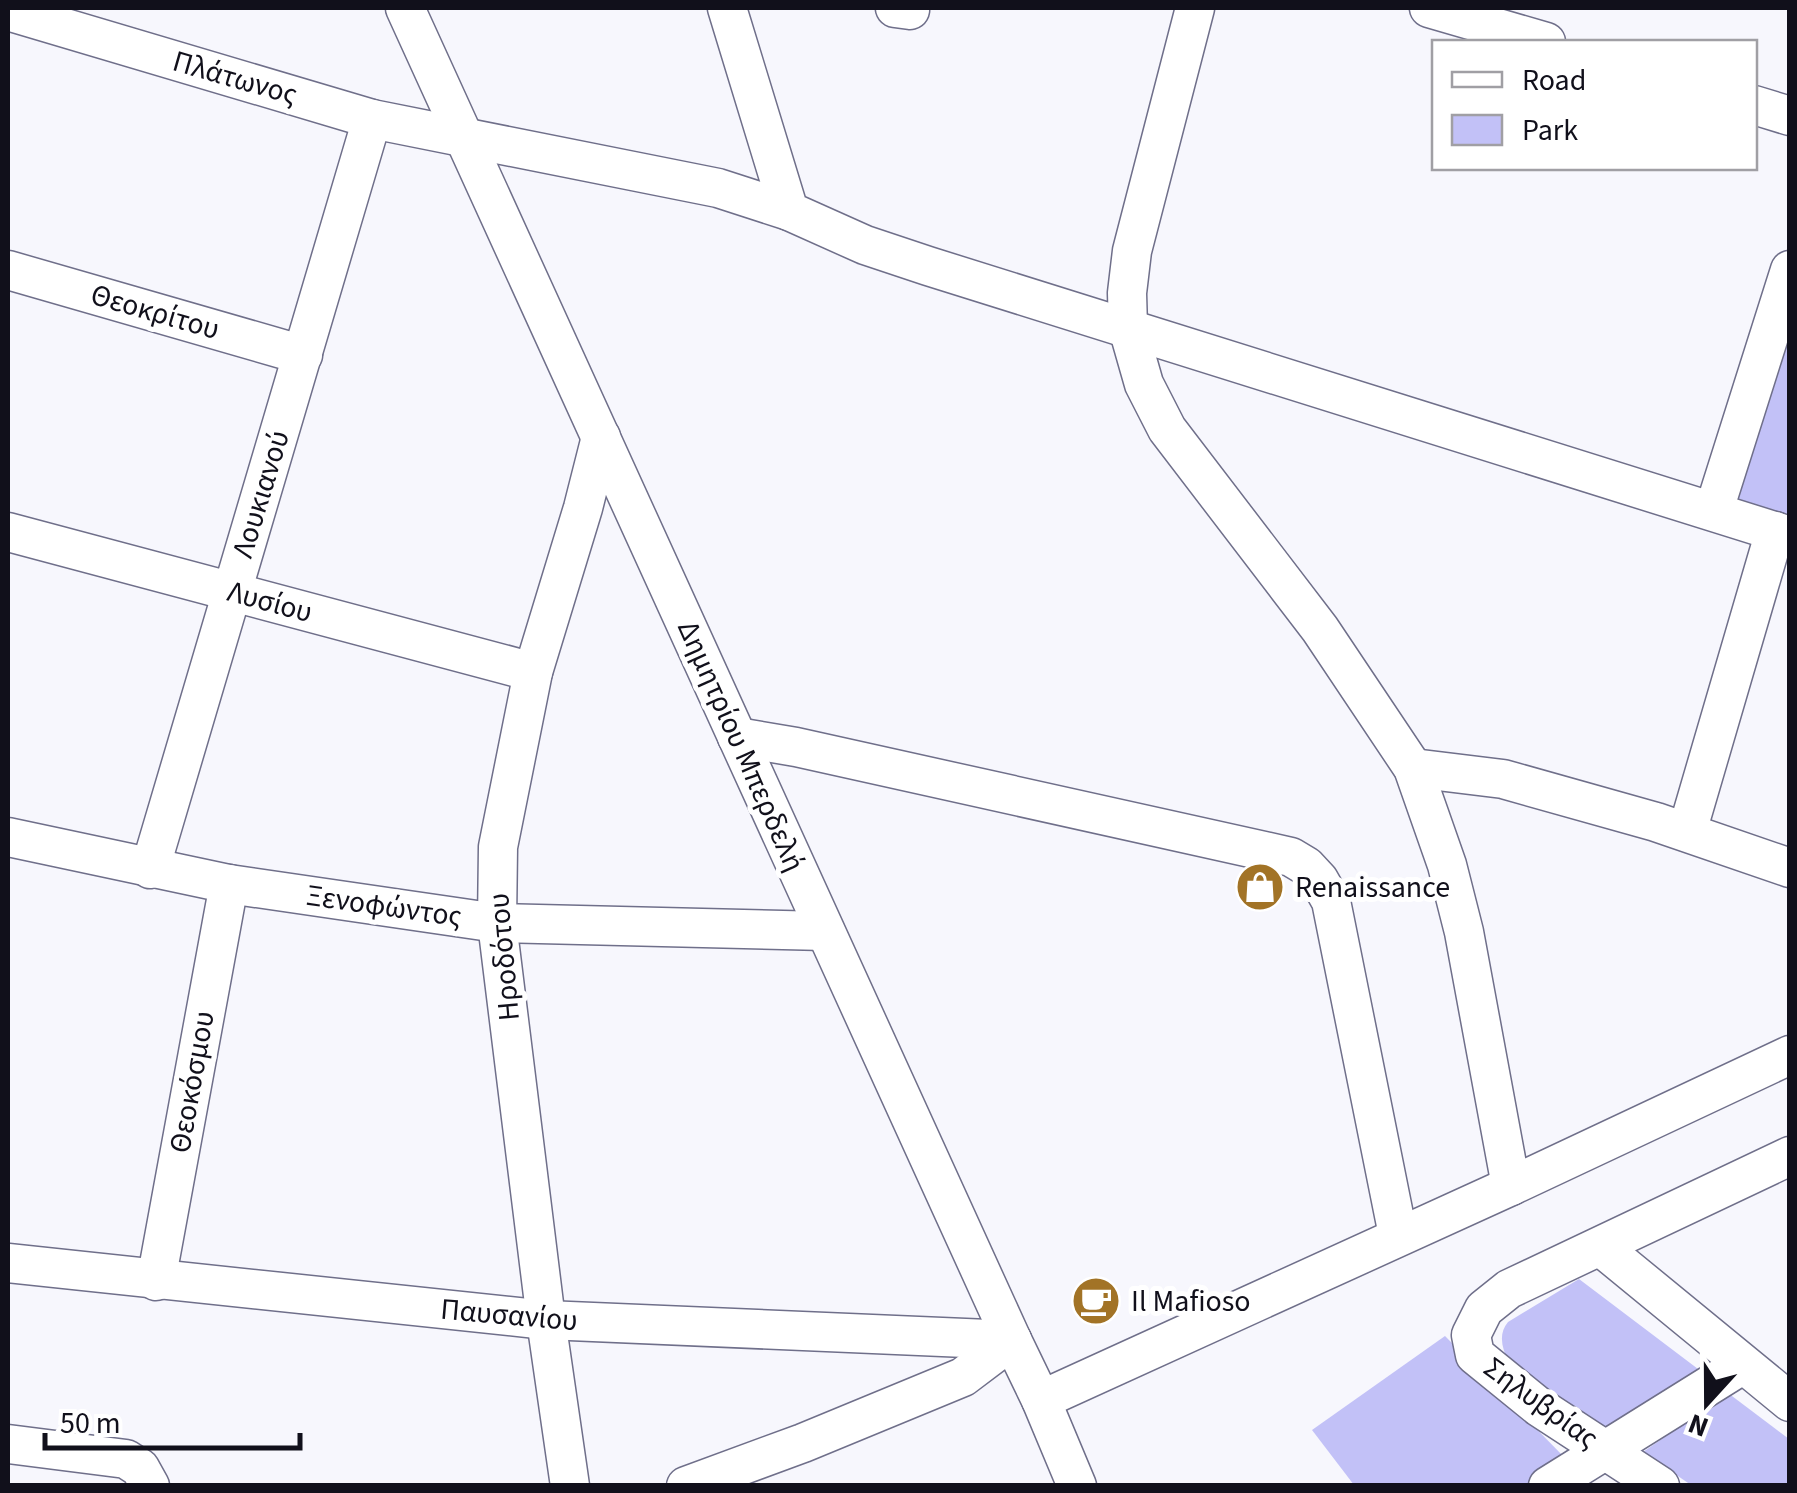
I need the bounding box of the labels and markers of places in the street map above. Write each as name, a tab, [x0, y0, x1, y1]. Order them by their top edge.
shop icon: Renaissance	[1234, 861, 1286, 913]
place label: Renaissance	[1295, 866, 1450, 909]
cafe icon: Il Mafioso	[1070, 1275, 1122, 1327]
place label: Il Mafioso	[1131, 1280, 1251, 1323]

